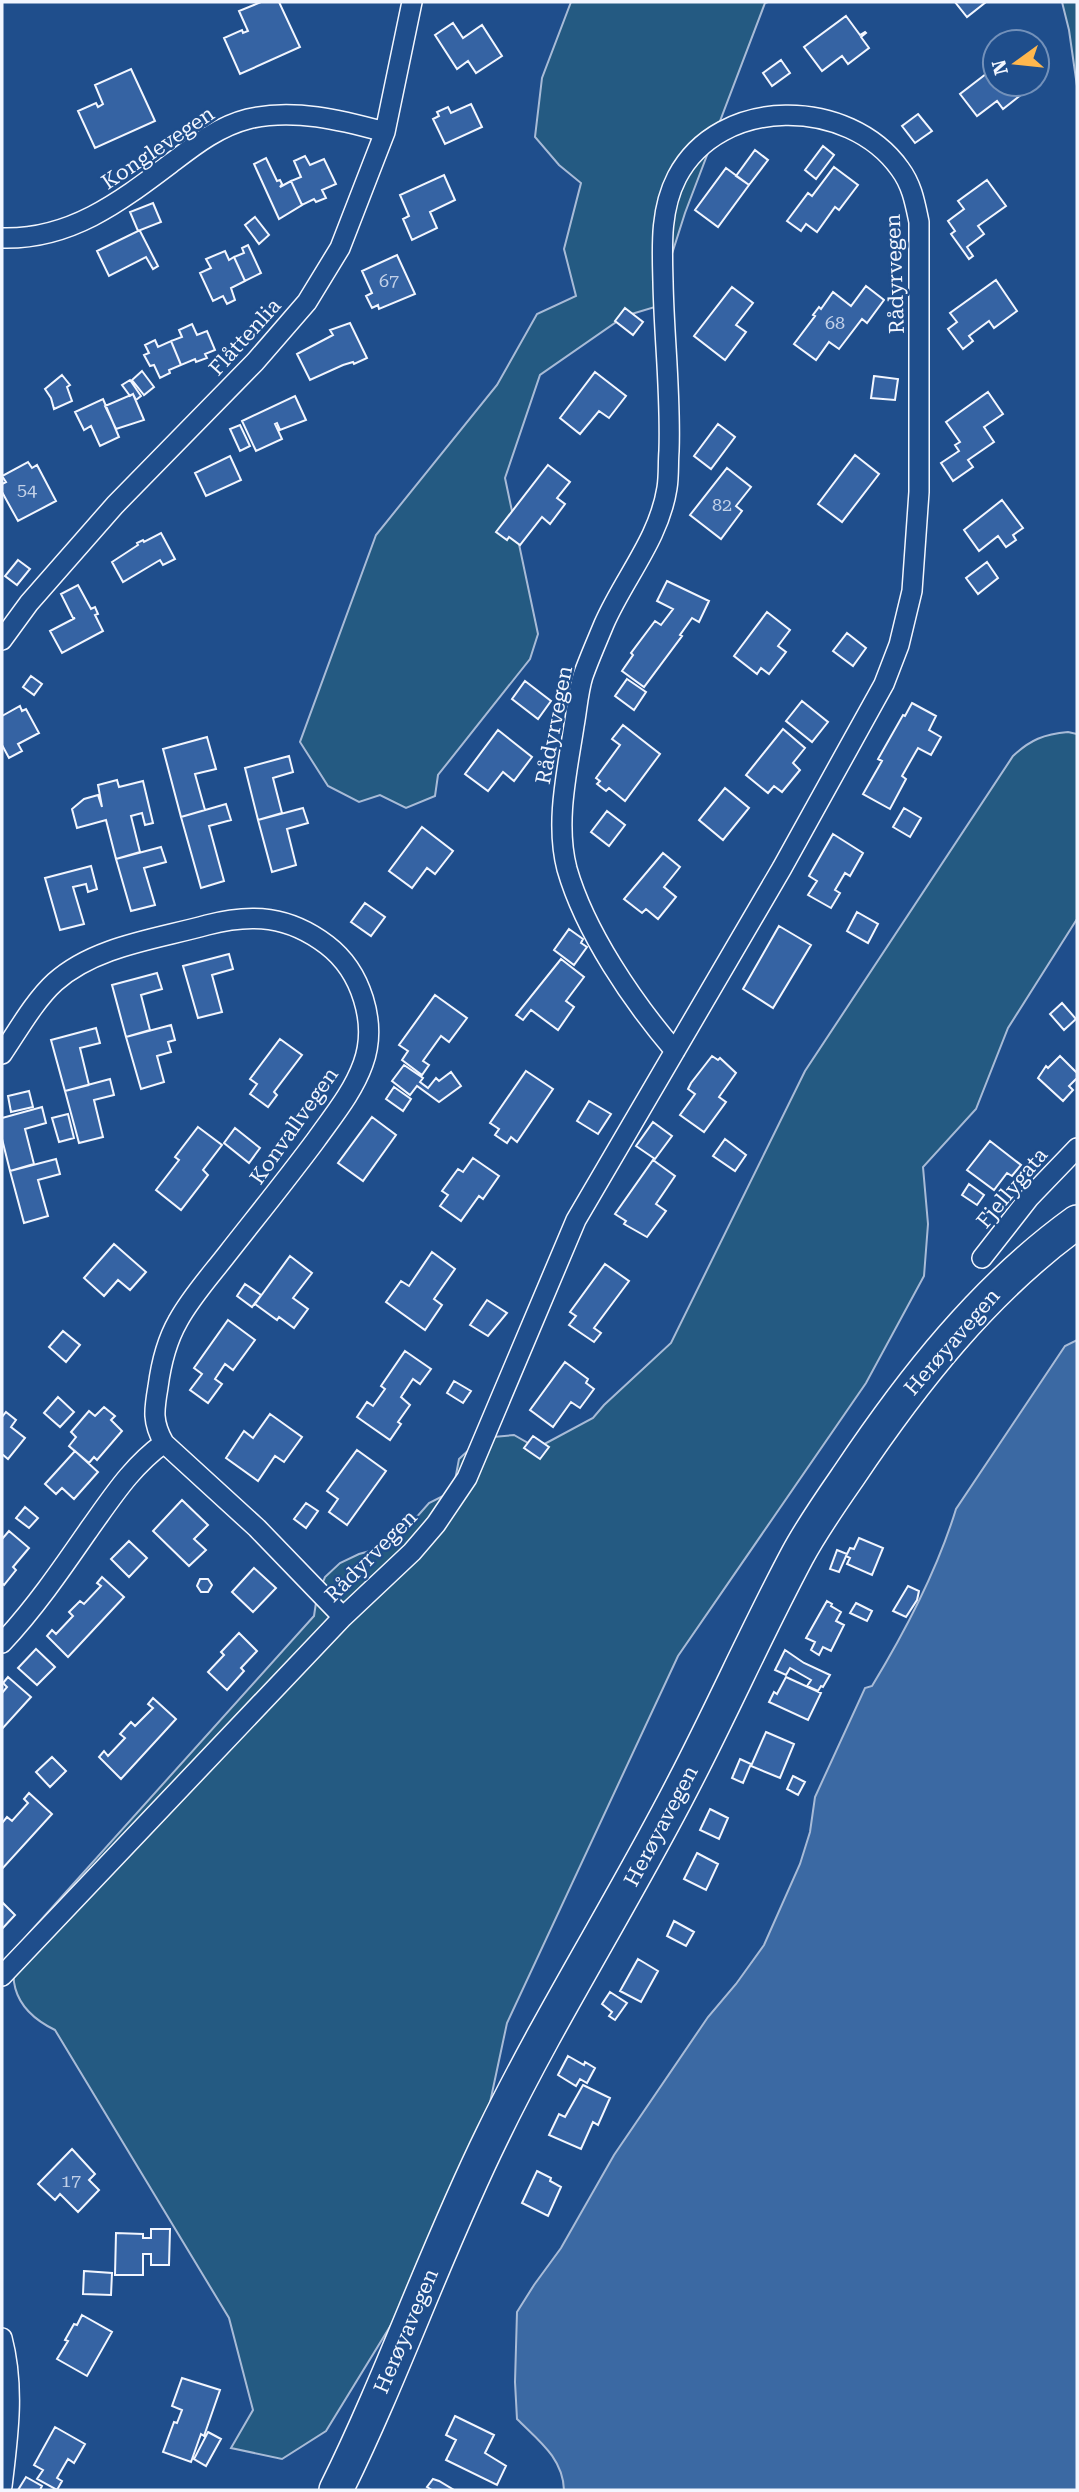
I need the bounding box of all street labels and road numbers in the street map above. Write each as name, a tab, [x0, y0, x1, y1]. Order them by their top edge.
street label: Konglevegen	[97, 101, 219, 194]
street label: Rådyrvegen	[881, 213, 909, 334]
street label: Flåttenlia	[204, 293, 286, 380]
street label: Rådyrvegen	[531, 663, 577, 786]
street label: Konvallvegen	[245, 1063, 343, 1189]
street label: Fjellygata	[972, 1143, 1053, 1233]
street label: Herøyavegen	[899, 1284, 1005, 1400]
street label: Rådyrvegen	[320, 1505, 422, 1607]
street label: Herøyavegen	[619, 1761, 703, 1890]
street label: Herøyavegen	[369, 2265, 443, 2397]

